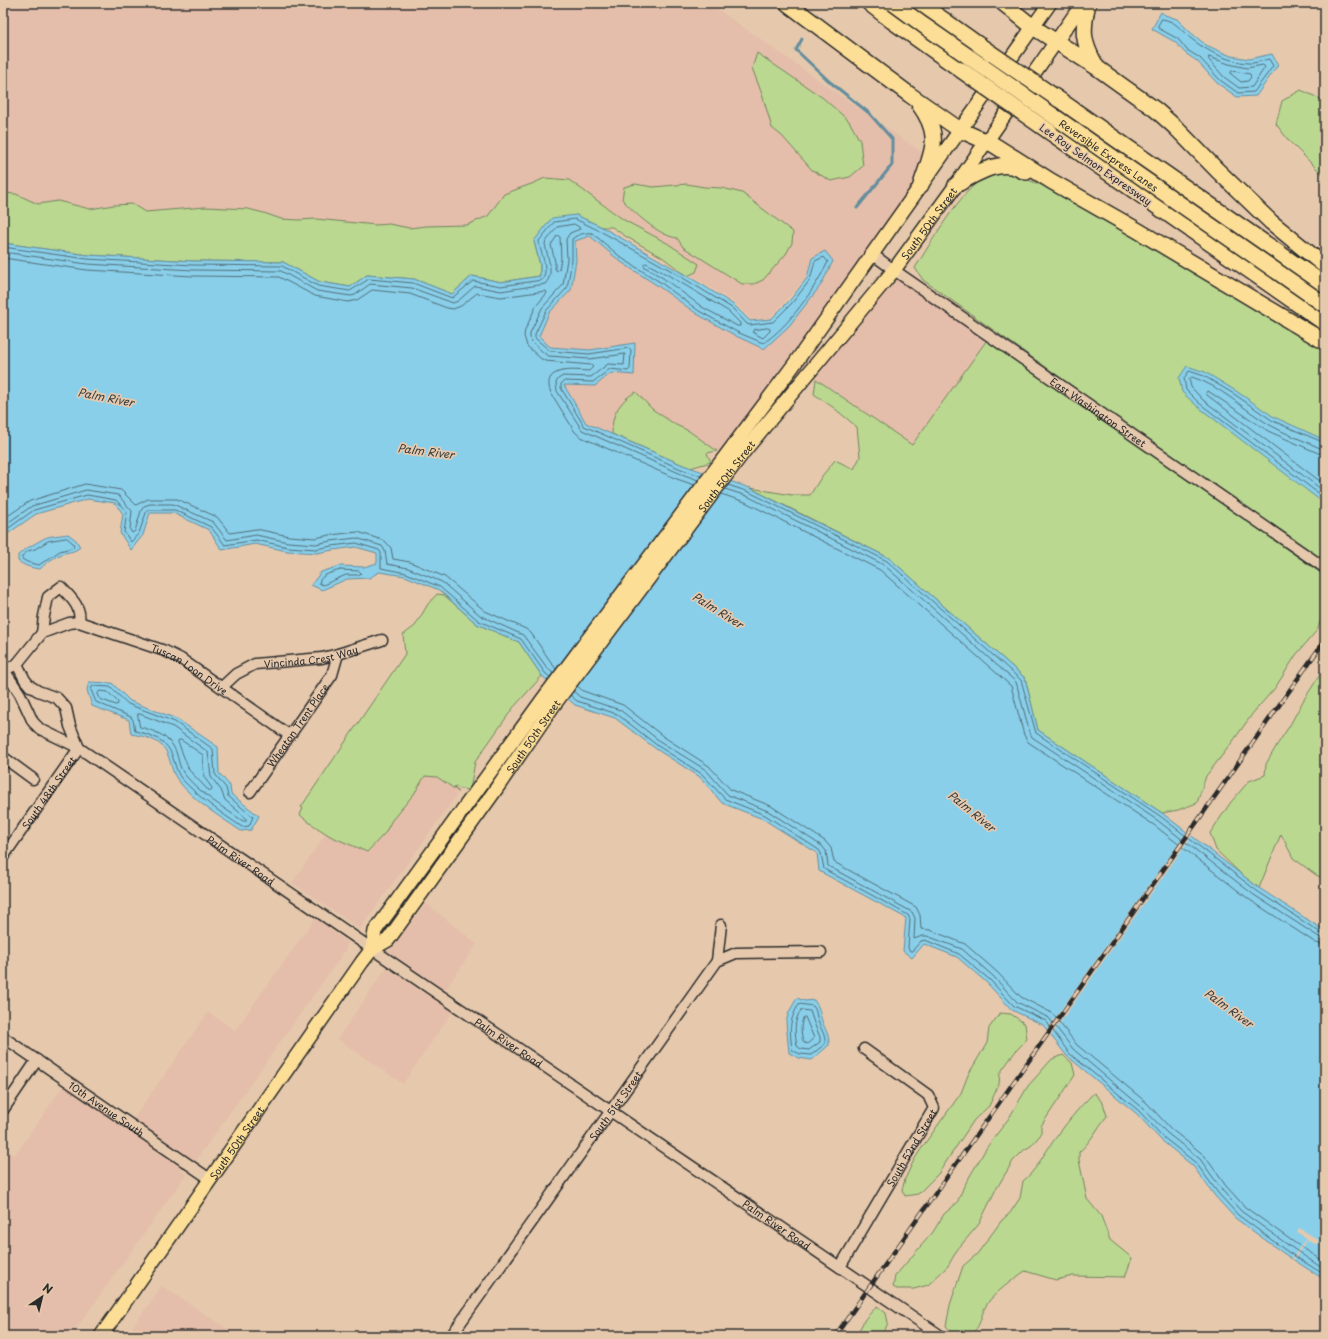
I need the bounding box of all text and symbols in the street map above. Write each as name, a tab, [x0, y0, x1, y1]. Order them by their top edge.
street label: Reversible Express Lanes	[1057, 115, 1162, 195]
street label: Lee Roy Selmon Expressway	[1036, 119, 1155, 209]
street label: South 50th Street	[897, 184, 960, 262]
street label: East Washington Street	[1048, 373, 1150, 450]
water label: Palm River	[77, 383, 137, 411]
street label: South 50th Street	[694, 437, 758, 515]
water label: Palm River	[397, 439, 457, 463]
water label: Palm River	[689, 588, 748, 633]
street label: Tuscan Loon Drive	[149, 639, 231, 697]
street label: Vincinda Crest Way	[263, 641, 360, 671]
street label: Wheaton Trent Place	[262, 680, 332, 770]
street label: South 50th Street	[502, 696, 563, 776]
street label: South 48th Street	[18, 753, 79, 832]
water label: Palm River	[945, 787, 1001, 837]
street label: Palm River Road	[204, 831, 278, 888]
water label: Palm River	[1201, 984, 1259, 1033]
street label: Palm River Road	[472, 1014, 546, 1071]
street label: South 51st Street	[585, 1067, 645, 1143]
street label: 10th Avenue South	[66, 1077, 148, 1140]
street label: South 50th Street	[205, 1103, 267, 1182]
street label: South 52nd Street	[882, 1106, 940, 1189]
street label: Palm River Road	[740, 1196, 814, 1253]
north arrow	[22, 1277, 62, 1317]
text: N	[40, 1279, 57, 1298]

